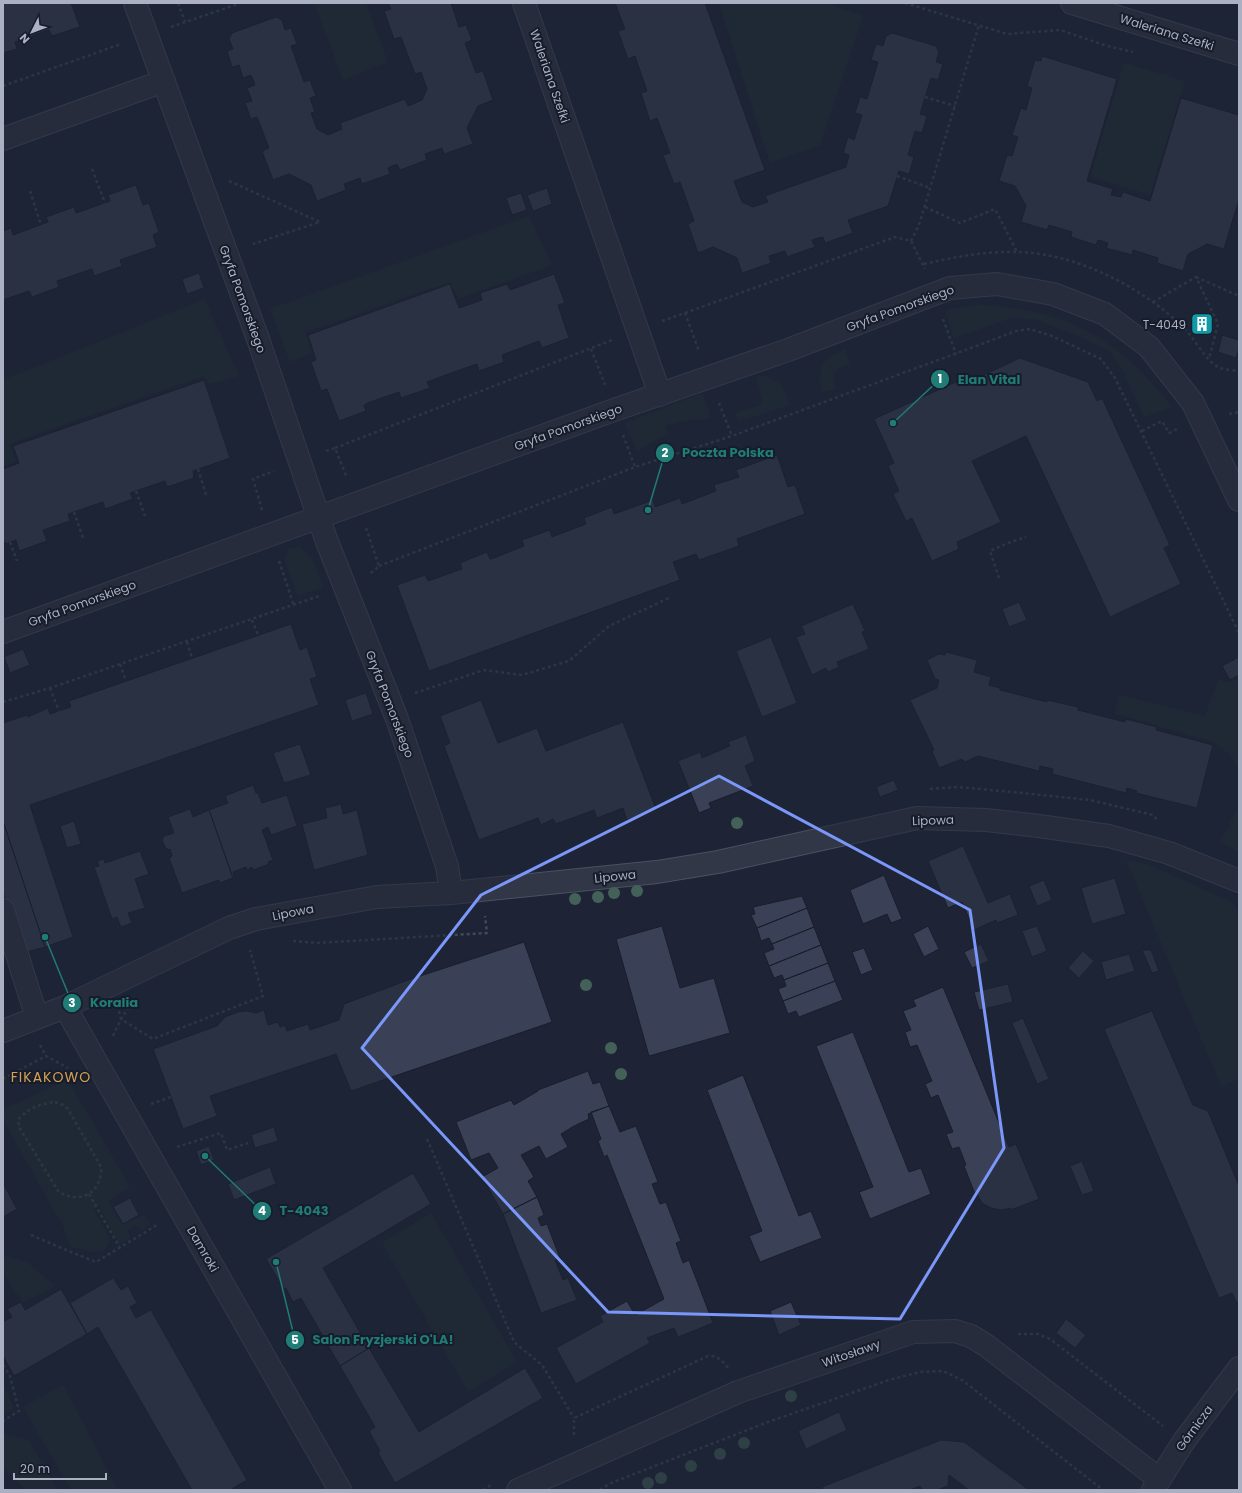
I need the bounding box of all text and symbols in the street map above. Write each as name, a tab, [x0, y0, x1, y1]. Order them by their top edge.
street label: Waleriana Szefki	[1118, 10, 1216, 54]
north arrow	[12, 12, 52, 52]
street label: Waleriana Szefki	[526, 27, 574, 125]
text: N	[16, 30, 33, 47]
street label: Gryfa Pomorskiego	[216, 243, 271, 356]
street label: Gryfa Pomorskiego	[844, 280, 957, 335]
building icon: T-4049	[1189, 311, 1215, 337]
place label: T-4049	[1143, 316, 1186, 333]
callout: Elan Vital	[930, 366, 1029, 391]
text: 1	[938, 370, 942, 387]
text: Elan Vital	[958, 370, 1020, 389]
street label: Gryfa Pomorskiego	[512, 399, 625, 454]
callout: Poczta Polska	[655, 440, 782, 465]
text: Poczta Polska	[682, 443, 774, 462]
text: 2	[662, 444, 669, 461]
street label: Gryfa Pomorskiego	[26, 575, 139, 630]
street label: Gryfa Pomorskiego	[362, 648, 418, 760]
street label: Lipowa	[912, 811, 954, 829]
street label: Lipowa	[593, 865, 637, 887]
street label: Lipowa	[271, 900, 315, 924]
callout: Koralia	[62, 990, 146, 1015]
text: Koralia	[90, 993, 138, 1012]
text: 3	[68, 994, 76, 1011]
district label: FIKAKOWO	[11, 1067, 91, 1087]
callout: T-4043	[252, 1198, 337, 1223]
text: T-4043	[279, 1201, 329, 1220]
text: 4	[258, 1202, 266, 1219]
street label: Damroki	[183, 1223, 223, 1275]
callout: Salon Fryzjerski O'LA!	[285, 1327, 462, 1352]
text: Salon Fryzjerski O'LA!	[312, 1330, 454, 1349]
text: 5	[291, 1331, 299, 1348]
street label: Witosławy	[820, 1335, 883, 1371]
street label: Górnicza	[1172, 1402, 1216, 1454]
scale bar	[14, 1455, 106, 1481]
text: 20 m	[20, 1460, 50, 1477]

